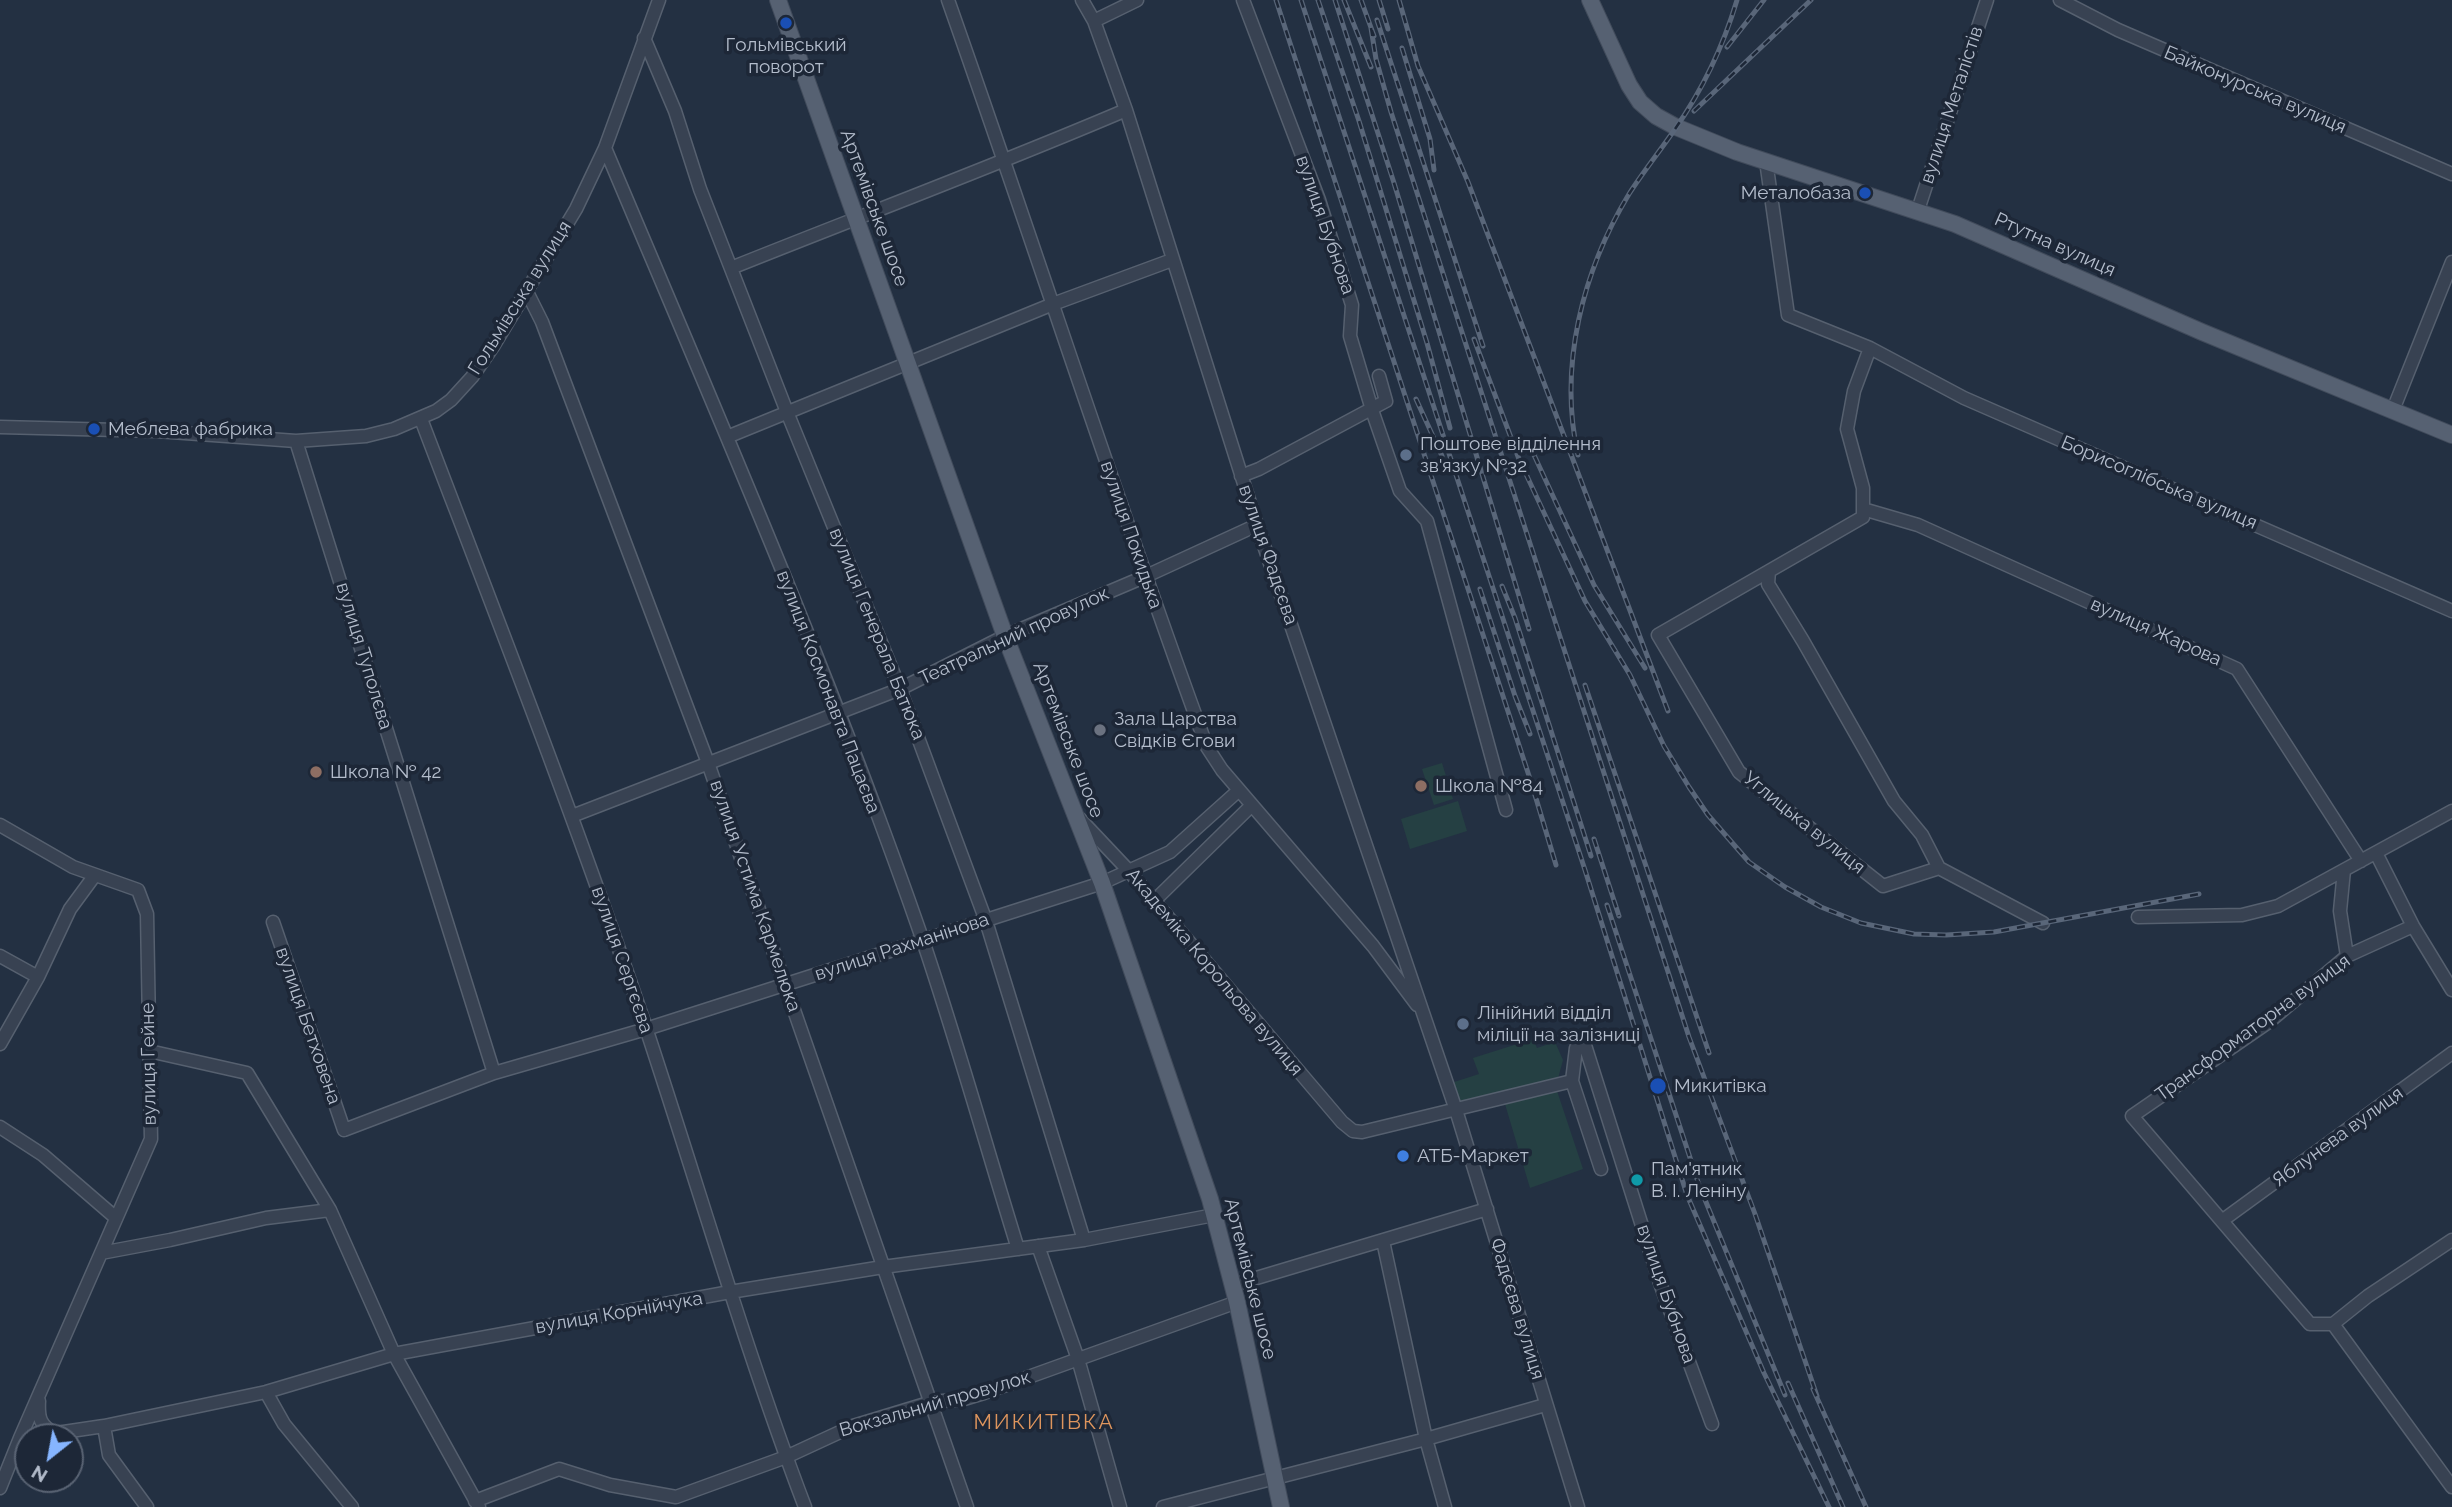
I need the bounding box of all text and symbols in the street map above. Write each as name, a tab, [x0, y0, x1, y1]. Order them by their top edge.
marker: Гольмівський поворот	[778, 15, 794, 31]
street label: вулиця Металістів	[1916, 23, 1988, 187]
place label: Гольмівський поворот	[726, 34, 846, 78]
street label: Байконурська вулиця	[2160, 41, 2350, 139]
street label: Артемівське шосе	[835, 126, 913, 290]
street label: вулиця Бубнова	[1291, 153, 1359, 297]
place label: Металобаза	[1741, 182, 1851, 204]
marker: Металобаза	[1857, 185, 1873, 201]
street label: Ртутна вулиця	[1991, 208, 2119, 282]
street label: Гольмівська вулиця	[463, 217, 577, 379]
place label: Меблева фабрика	[108, 418, 273, 440]
marker: Меблева фабрика	[86, 421, 102, 437]
street label: Борисоглібська вулиця	[2058, 431, 2260, 535]
place label: Поштове відділення зв'язку №32	[1420, 433, 1601, 477]
marker: Поштове відділення зв'язку №32	[1398, 447, 1414, 463]
street label: вулиця Покидька	[1095, 458, 1167, 612]
street label: вулиця Фадєєва	[1233, 482, 1303, 628]
street label: вулиця Генерала Батюка	[824, 525, 930, 743]
street label: вулиця Космонавта Пацаєва	[771, 567, 885, 817]
street label: вулиця Туполєва	[331, 580, 397, 732]
street label: Театральний провулок	[915, 582, 1113, 690]
street label: вулиця Жарова	[2087, 593, 2225, 671]
street label: Артемівське шосе	[1028, 659, 1108, 821]
place label: Зала Царства Свідків Єгови	[1114, 708, 1237, 752]
marker: Зала Царства Свідків Єгови	[1092, 722, 1108, 738]
place label: Школа № 42	[330, 761, 442, 783]
marker: Школа № 42	[308, 764, 324, 780]
street label: Углицька вулиця	[1738, 767, 1870, 879]
place label: Школа №84	[1435, 775, 1543, 797]
street label: вулиця Устима Кармелюка	[705, 777, 805, 1015]
marker: Школа №84	[1413, 778, 1429, 794]
street label: Академіка Корольова вулиця	[1121, 864, 1307, 1080]
street label: вулиця Сергєєва	[586, 884, 658, 1036]
street label: вулиця Рахманінова	[812, 908, 992, 986]
street label: вулиця Бетховена	[270, 945, 346, 1107]
street label: Трансформаторна вулиця	[2151, 950, 2355, 1106]
street label: вулиця Гейне	[137, 1002, 161, 1126]
place label: Лінійний відділ міліції на залізниці	[1477, 1002, 1640, 1046]
marker: Лінійний відділ міліції на залізниці	[1455, 1016, 1471, 1032]
place label: Микитівка	[1674, 1075, 1767, 1097]
marker: Микитівка	[1648, 1076, 1668, 1096]
street label: Яблунева вулиця	[2268, 1082, 2408, 1192]
place label: АТБ-Маркет	[1417, 1145, 1529, 1167]
marker: АТБ-Маркет	[1395, 1148, 1411, 1164]
place label: Пам'ятник В. І. Леніну	[1651, 1158, 1747, 1202]
marker: Пам'ятник В. І. Леніну	[1629, 1172, 1645, 1188]
street label: Артемівське шосе	[1219, 1196, 1281, 1362]
street label: вулиця Бубнова	[1632, 1222, 1700, 1366]
street label: Фадєєва вулиця	[1485, 1236, 1549, 1382]
street label: вулиця Корнійчука	[534, 1287, 704, 1339]
street label: Вокзальний провулок	[837, 1366, 1033, 1442]
district label: МИКИТІВКА	[975, 1410, 1113, 1436]
north arrow	[14, 1423, 84, 1493]
text: N	[27, 1461, 51, 1487]

